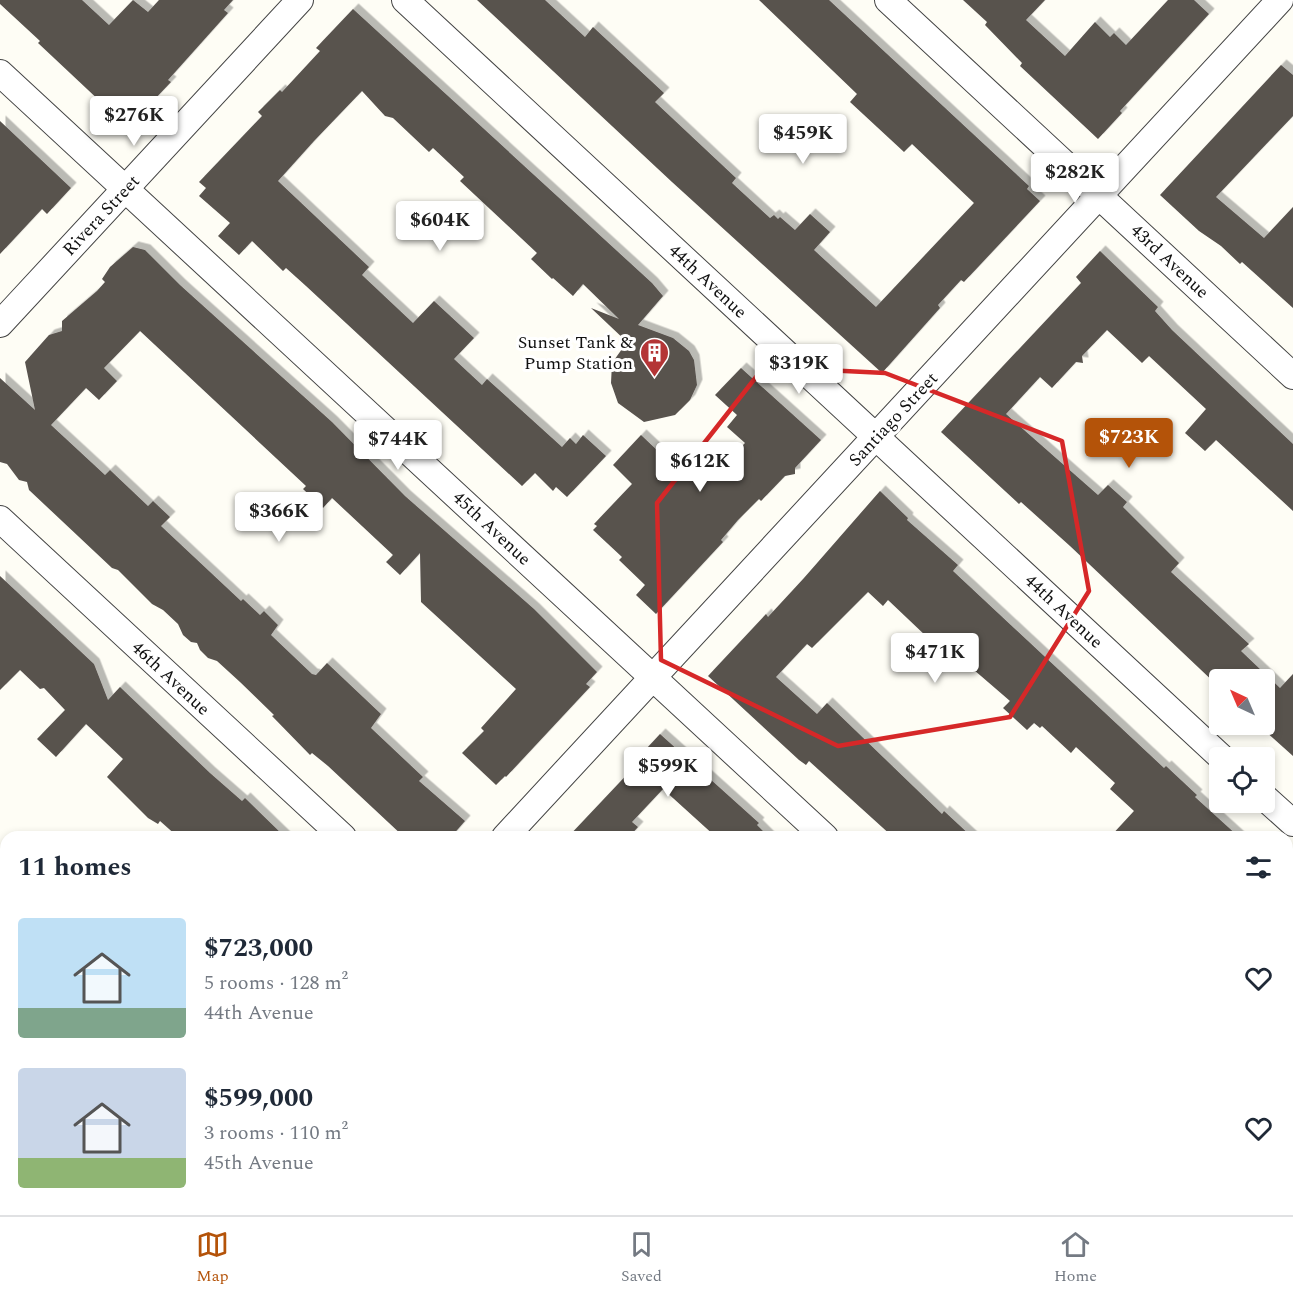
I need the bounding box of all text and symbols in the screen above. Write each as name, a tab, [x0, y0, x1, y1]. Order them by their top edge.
pin: $276K	[92, 96, 176, 147]
text: $276K	[104, 100, 164, 130]
pin: $459K	[761, 114, 845, 165]
text: $459K	[773, 118, 833, 148]
pin: $282K	[1033, 153, 1117, 204]
text: $282K	[1045, 157, 1105, 187]
street label: Rivera Street	[56, 169, 146, 262]
pin: $604K	[398, 201, 482, 252]
text: $604K	[410, 205, 470, 235]
street label: 43rd Avenue	[1124, 218, 1215, 305]
street label: 44th Avenue	[662, 238, 753, 325]
place label: Sunset Tank & Pump Station	[518, 329, 633, 377]
building icon: Sunset Tank & Pump Station	[638, 336, 670, 378]
pin: $319K	[757, 344, 841, 395]
text: $319K	[769, 348, 829, 378]
street label: Santiago Street	[842, 366, 945, 473]
pin: $723K	[1087, 418, 1171, 469]
pin: $744K	[356, 420, 440, 471]
text: $723K	[1099, 422, 1159, 452]
text: $744K	[368, 424, 428, 454]
pin: $612K	[658, 442, 742, 493]
text: $612K	[670, 446, 730, 476]
street label: 45th Avenue	[446, 485, 537, 572]
pin: $366K	[237, 492, 321, 543]
text: $366K	[249, 496, 309, 526]
street label: 44th Avenue	[1018, 568, 1109, 655]
pin: $471K	[893, 633, 977, 684]
street label: 46th Avenue	[125, 635, 216, 722]
text: $471K	[905, 637, 965, 667]
north arrow	[1209, 669, 1275, 735]
map controls	[1209, 669, 1275, 813]
pin: $599K	[626, 747, 710, 798]
button: locate	[1209, 747, 1275, 813]
text: $599K	[638, 751, 698, 781]
text: 11 homes	[18, 847, 132, 887]
icon: filters	[1242, 851, 1275, 884]
text: $723,000	[204, 928, 313, 968]
icon: home	[66, 942, 138, 1014]
icon: heart	[1242, 962, 1275, 995]
text: 5 rooms · 128 m²	[204, 968, 348, 998]
text: 44th Avenue	[204, 998, 314, 1028]
text: $599,000	[204, 1078, 313, 1118]
icon: home	[66, 1092, 138, 1164]
icon: heart	[1242, 1112, 1275, 1145]
text: 3 rooms · 110 m²	[204, 1118, 348, 1148]
text: 45th Avenue	[204, 1148, 314, 1178]
tab: Map	[196, 1228, 229, 1288]
tab: Saved	[621, 1228, 662, 1288]
tab: Home	[1054, 1228, 1097, 1288]

